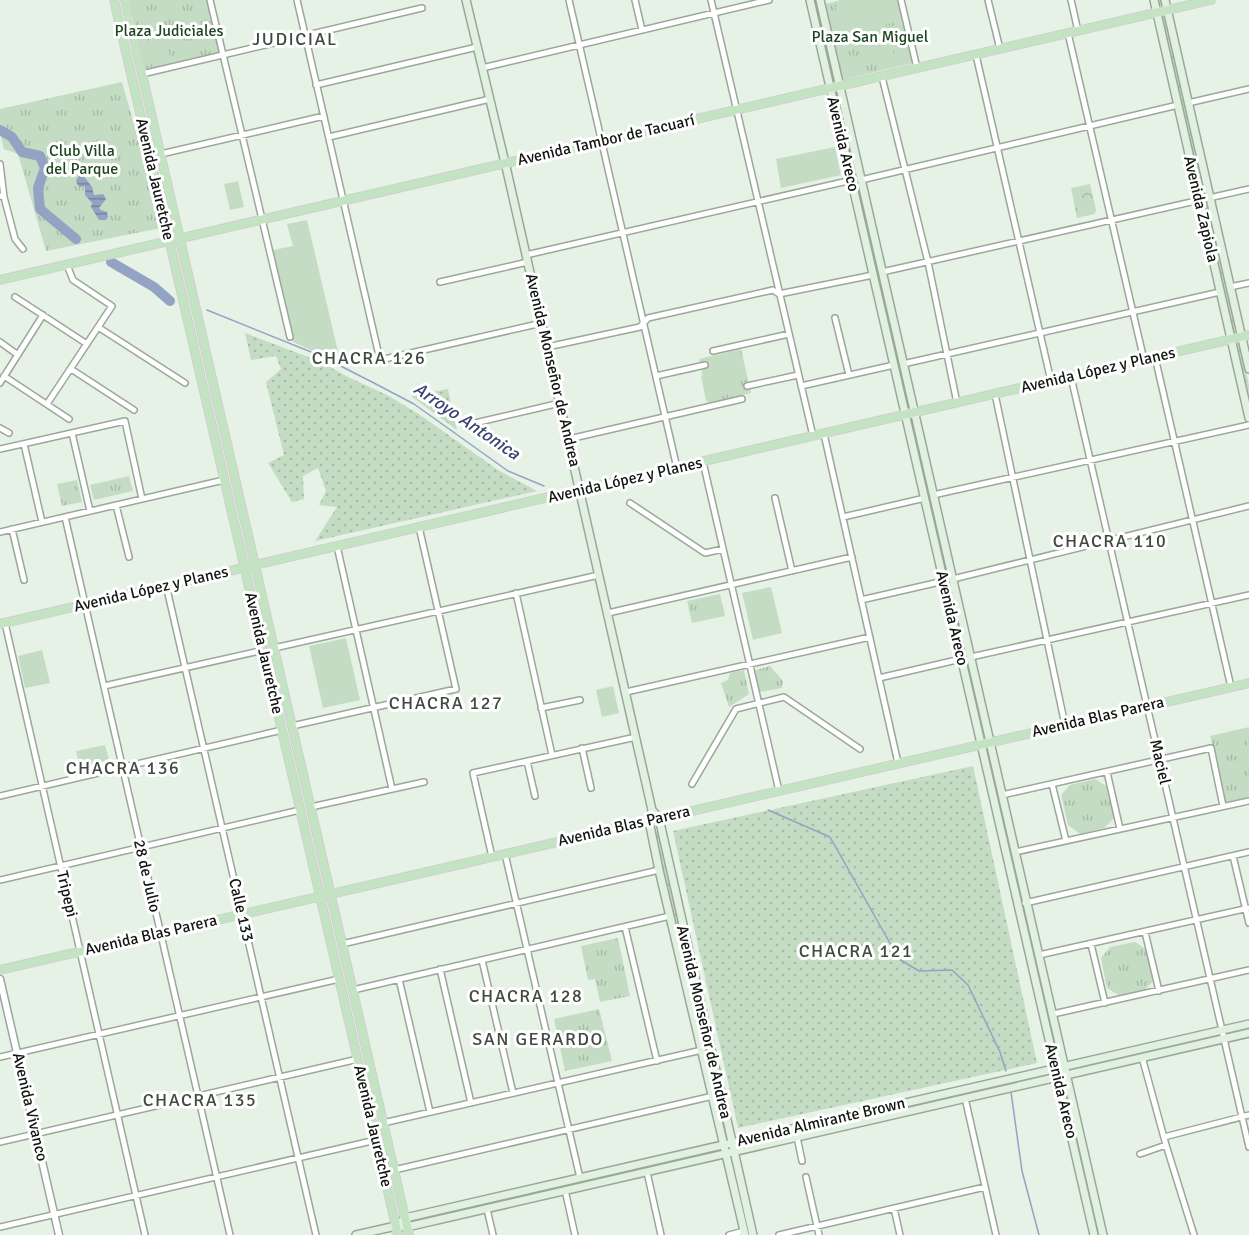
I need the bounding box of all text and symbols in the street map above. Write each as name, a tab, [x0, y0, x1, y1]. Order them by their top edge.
park label: Plaza Judiciales	[114, 21, 224, 41]
park label: Plaza San Miguel	[811, 27, 929, 47]
district label: JUDICIAL	[252, 28, 338, 50]
street label: Avenida Areco	[822, 95, 864, 193]
street label: Avenida Tambor de Tacuarí	[515, 110, 697, 170]
street label: Avenida Jauretche	[131, 116, 179, 242]
park label: Club Villa del Parque	[46, 141, 118, 179]
street label: Avenida Zapiola	[1179, 154, 1223, 264]
street label: Avenida Monseñor de Andrea	[521, 271, 585, 469]
street label: Avenida López y Planes	[1019, 343, 1177, 397]
district label: CHACRA 126	[312, 347, 426, 369]
water label: Arroyo Antonica	[410, 377, 525, 465]
street label: Avenida López y Planes	[546, 453, 704, 507]
district label: CHACRA 110	[1053, 530, 1167, 552]
street label: Avenida López y Planes	[72, 562, 230, 616]
street label: Avenida Areco	[931, 569, 973, 667]
street label: Avenida Jauretche	[240, 590, 288, 716]
district label: CHACRA 127	[389, 692, 503, 714]
street label: Avenida Blas Parera	[1030, 692, 1166, 742]
street label: Maciel	[1145, 737, 1175, 787]
district label: CHACRA 136	[66, 757, 180, 779]
street label: Avenida Blas Parera	[556, 801, 692, 851]
street label: 28 de Julio	[129, 838, 165, 914]
street label: Tripepi	[52, 869, 82, 919]
street label: Calle 133	[224, 876, 258, 944]
street label: Avenida Blas Parera	[83, 910, 219, 960]
street label: Avenida Monseñor de Andrea	[672, 923, 736, 1121]
district label: CHACRA 121	[799, 940, 913, 962]
district label: CHACRA 128	[469, 985, 583, 1007]
district label: SAN GERARDO	[472, 1028, 604, 1050]
street label: Avenida Areco	[1040, 1042, 1082, 1140]
street label: Avenida Vivanco	[8, 1051, 52, 1163]
street label: Avenida Jauretche	[349, 1063, 397, 1189]
district label: CHACRA 135	[143, 1089, 257, 1111]
street label: Avenida Almirante Brown	[735, 1093, 907, 1151]

